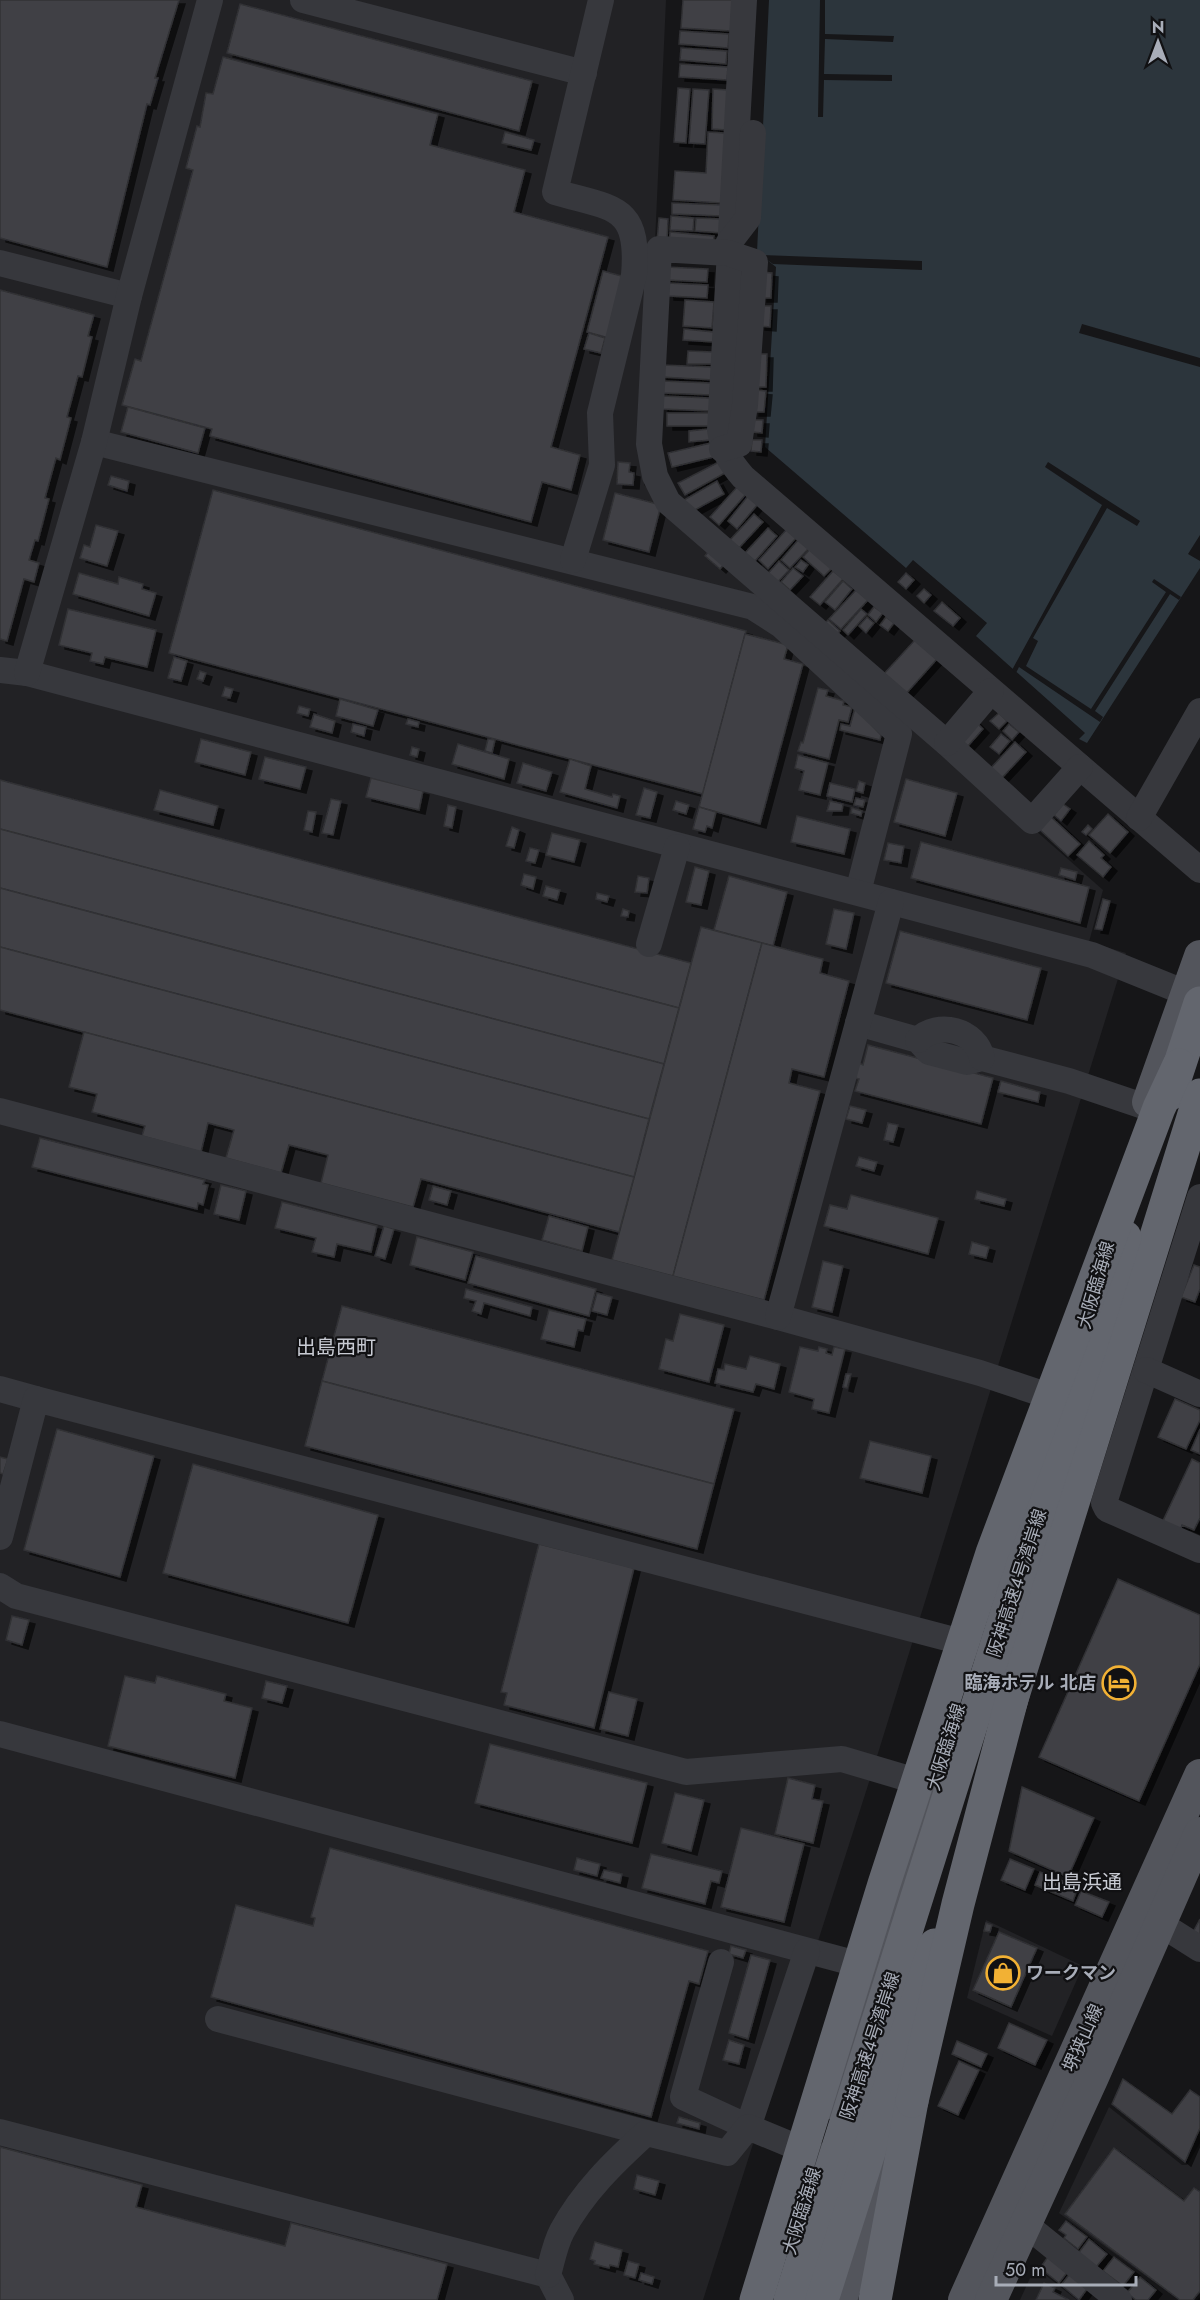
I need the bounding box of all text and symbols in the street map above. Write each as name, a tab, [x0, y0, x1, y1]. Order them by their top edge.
north arrow	[1128, 12, 1188, 72]
text: N	[1152, 16, 1164, 39]
street label: 大阪臨海線	[1071, 1238, 1121, 1332]
district label: 出島西町	[296, 1333, 376, 1362]
street label: 阪神高速4号湾岸線	[981, 1506, 1053, 1660]
hotel icon: 臨海ホテル 北店	[1101, 1665, 1137, 1701]
place label: 臨海ホテル 北店	[965, 1670, 1096, 1696]
street label: 大阪臨海線	[920, 1700, 972, 1794]
district label: 出島浜通	[1042, 1868, 1122, 1897]
shop icon: ワークマン	[985, 1955, 1021, 1991]
place label: ワークマン	[1026, 1960, 1116, 1986]
street label: 阪神高速4号湾岸線	[834, 1969, 906, 2123]
street label: 堺狭山線	[1056, 2000, 1110, 2076]
street label: 大阪臨海線	[776, 2164, 828, 2258]
scale bar	[996, 2249, 1136, 2287]
text: 50 m	[1005, 2257, 1045, 2283]

